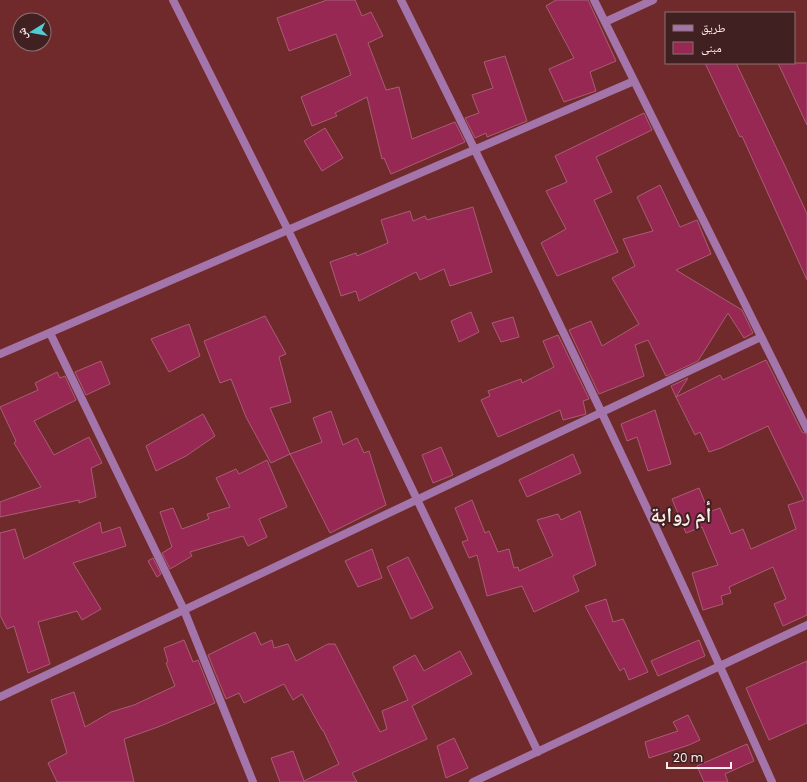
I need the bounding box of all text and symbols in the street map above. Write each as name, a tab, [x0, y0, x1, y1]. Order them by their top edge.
north arrow	[12, 12, 52, 52]
legend	[665, 12, 795, 64]
text: طريق	[701, 19, 726, 36]
text: ش	[13, 26, 31, 41]
text: مبنى	[701, 39, 722, 56]
district label: أم روابة	[651, 500, 711, 529]
scale bar	[667, 744, 731, 770]
text: 20 m	[673, 749, 703, 766]

